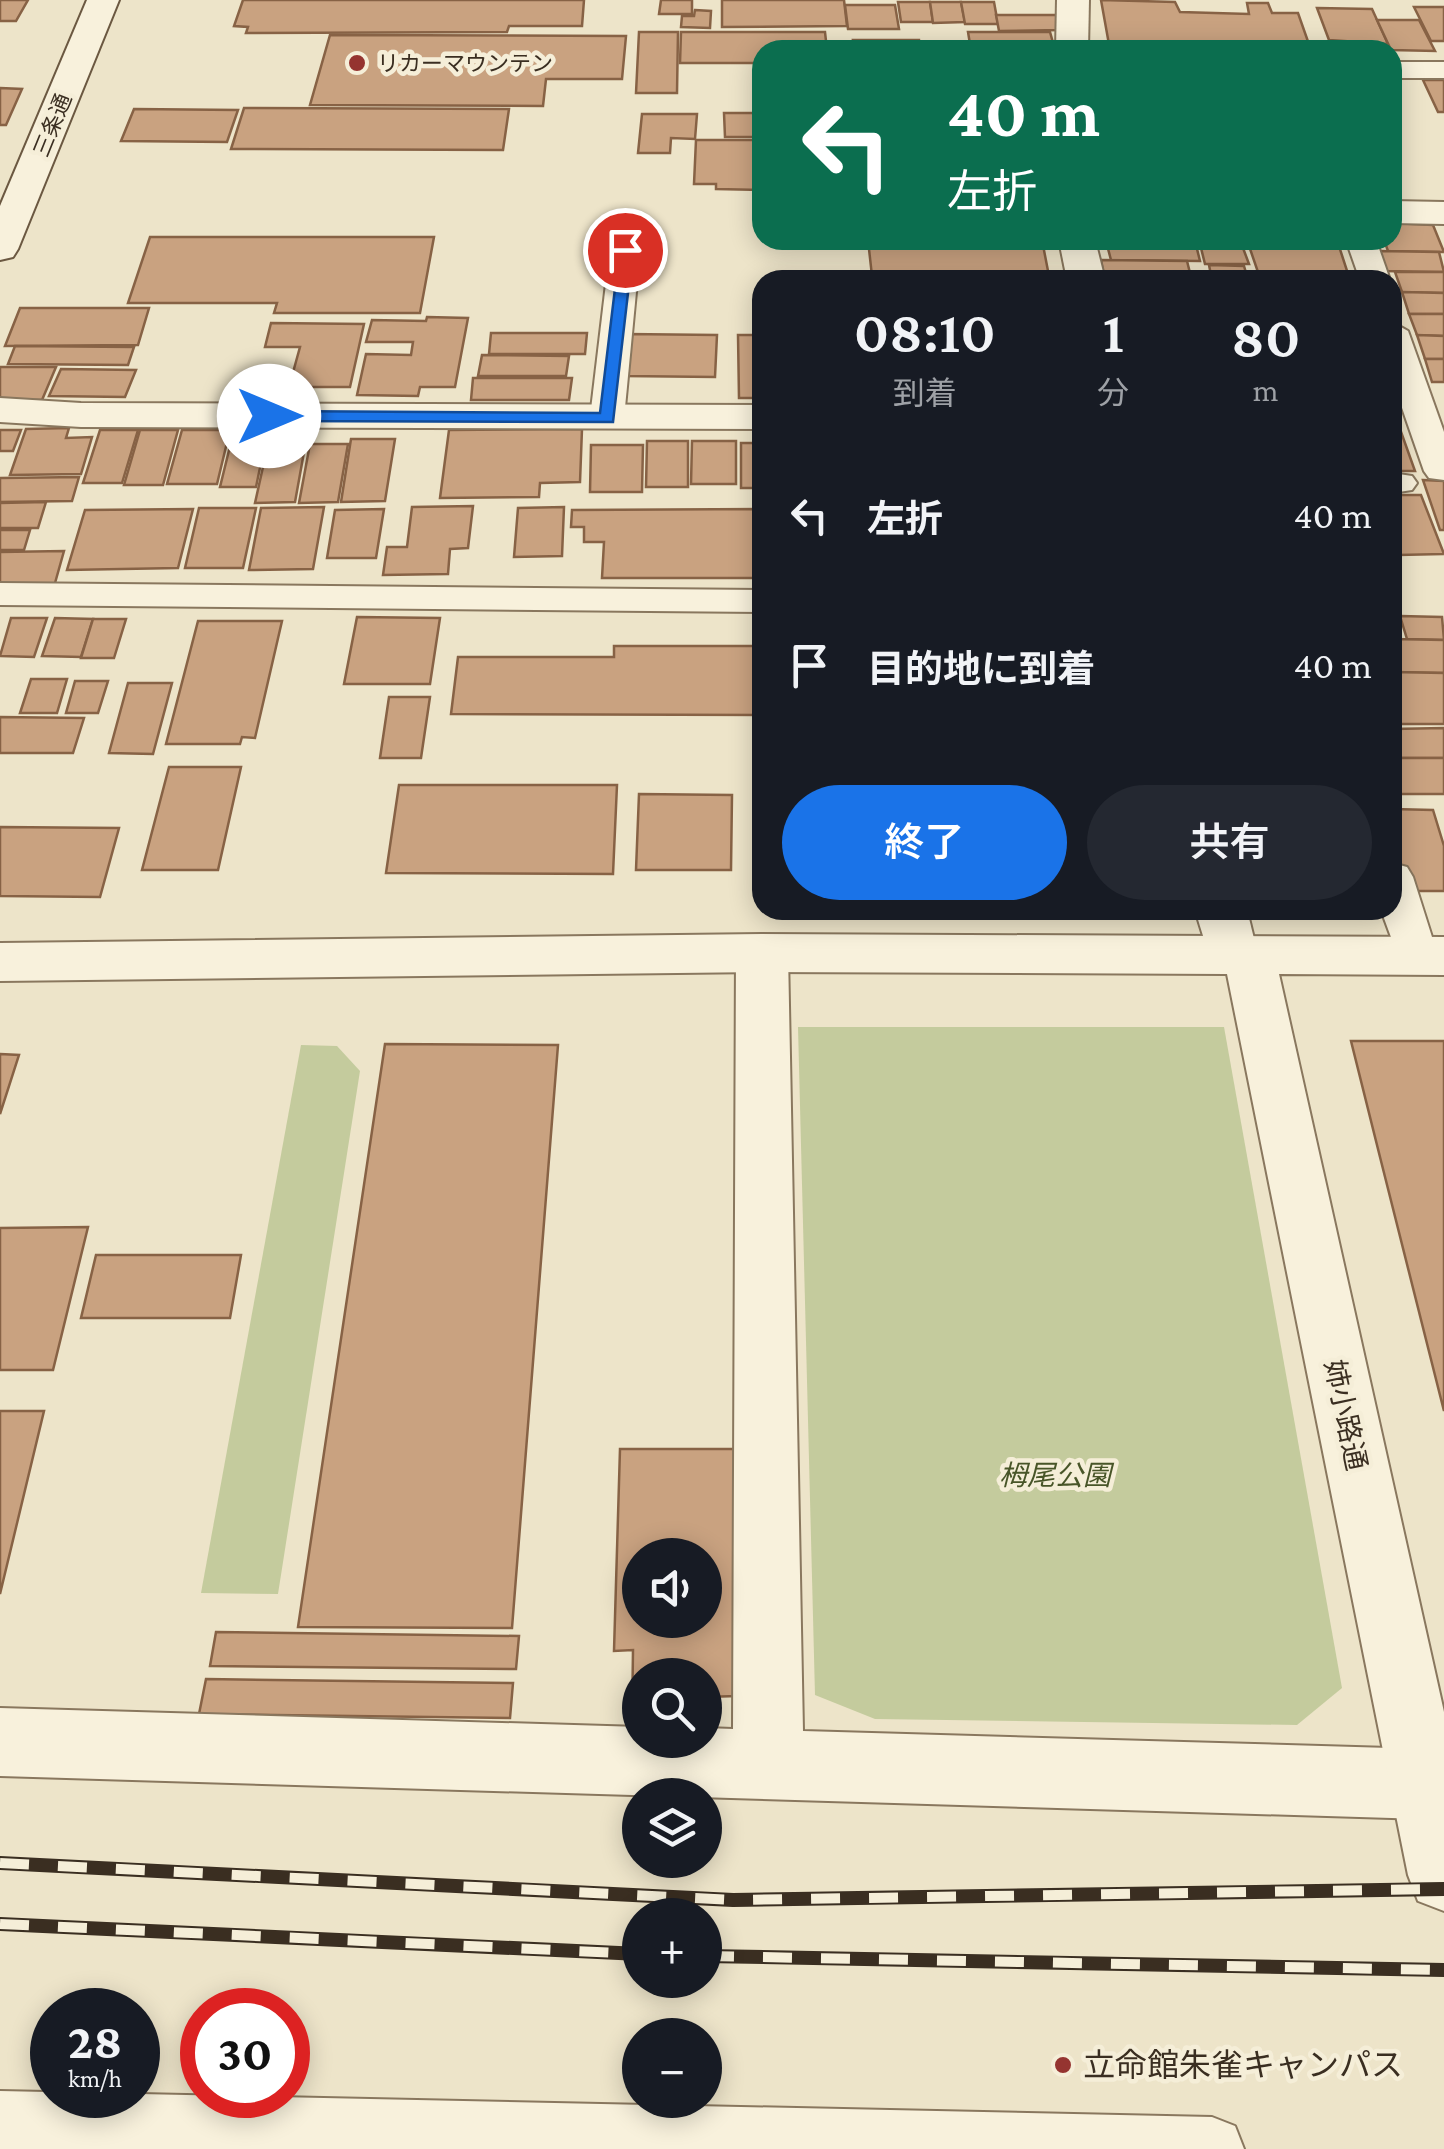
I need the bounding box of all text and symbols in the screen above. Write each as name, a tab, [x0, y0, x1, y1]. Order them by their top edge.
place label: リカーマウンテン	[377, 51, 553, 76]
marker: リカーマウンテン	[346, 52, 368, 74]
text: 40 m	[947, 73, 1100, 151]
icon: left	[782, 80, 912, 210]
street label: 三条通	[29, 90, 76, 160]
text: 左折	[947, 167, 1037, 217]
pin	[583, 208, 668, 293]
icon: arrive	[598, 223, 653, 278]
text: 08:10	[854, 298, 996, 365]
text: 1	[1103, 298, 1124, 365]
text: 80	[1231, 303, 1300, 370]
position arrow	[217, 364, 321, 468]
text: m	[1253, 372, 1279, 408]
text: 到着	[893, 375, 957, 411]
text: 分	[1097, 375, 1129, 411]
icon: left	[782, 488, 837, 543]
text: 40 m	[1293, 494, 1372, 536]
text: 左折	[867, 498, 943, 540]
icon: arrive	[782, 638, 837, 693]
text: 40 m	[1293, 644, 1372, 686]
text: 目的地に到着	[867, 648, 1095, 690]
button: 終了	[782, 785, 1067, 900]
button: 共有	[1087, 785, 1372, 900]
street label: 姉小路通	[1319, 1357, 1372, 1473]
park label: 栂尾公園	[999, 1460, 1115, 1491]
map controls	[622, 1538, 722, 2118]
button: sound	[622, 1538, 722, 1638]
button: search	[622, 1658, 722, 1758]
button: layers	[622, 1778, 722, 1878]
button: +	[622, 1898, 722, 1998]
speed limit sign: 30	[180, 1988, 310, 2118]
text: 28	[68, 2013, 122, 2069]
button: −	[622, 2018, 722, 2118]
place label: 立命館朱雀キャンパス	[1083, 2047, 1403, 2083]
marker: 立命館朱雀キャンパス	[1052, 2054, 1074, 2076]
text: km/h	[68, 2065, 122, 2092]

